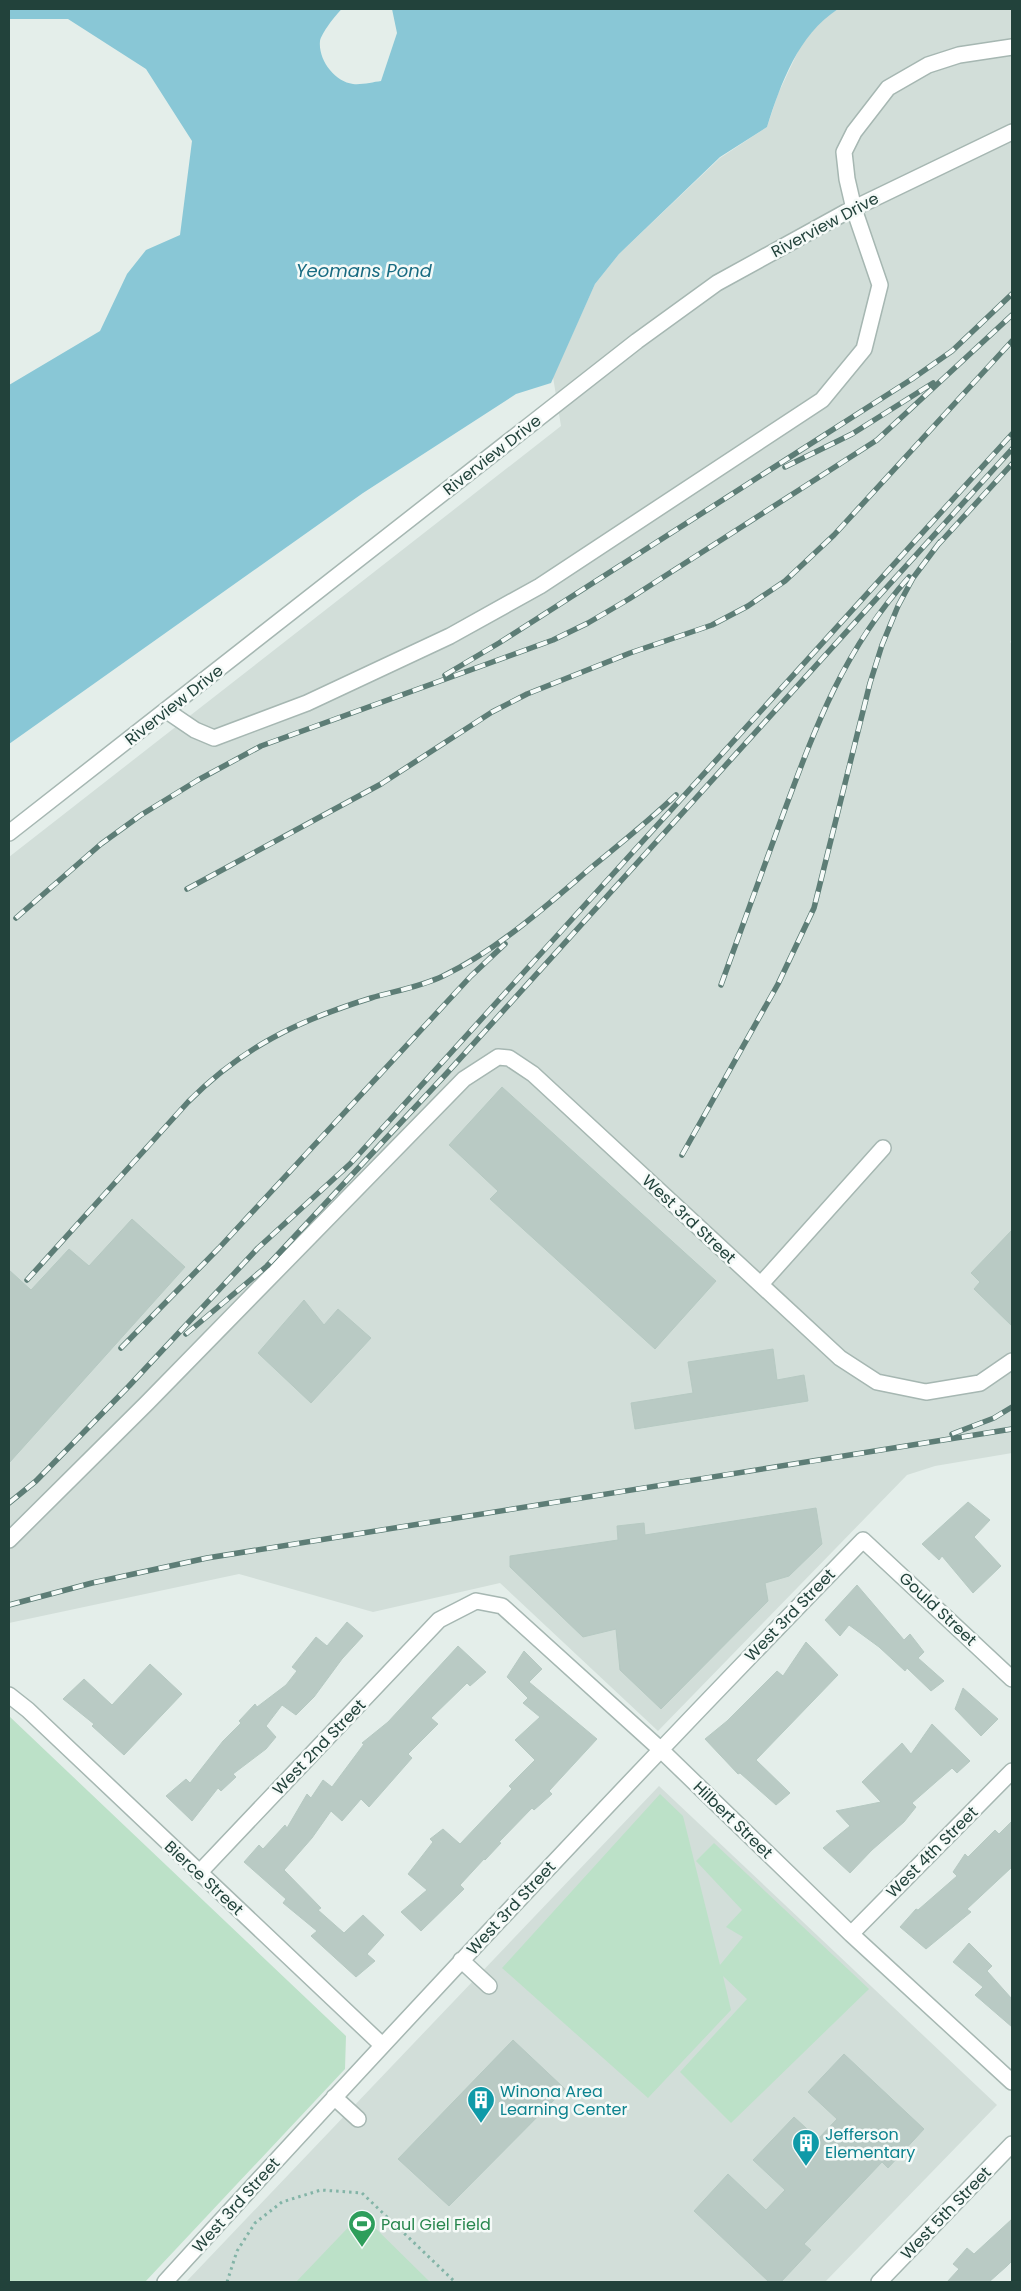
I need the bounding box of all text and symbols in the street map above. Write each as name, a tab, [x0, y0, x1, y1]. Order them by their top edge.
street label: Riverview Drive	[767, 187, 883, 263]
water label: Yeomans Pond	[296, 258, 433, 283]
street label: Riverview Drive	[438, 409, 546, 501]
street label: Riverview Drive	[120, 659, 228, 751]
street label: West 3rd Street	[637, 1169, 741, 1269]
street label: West 3rd Street	[740, 1563, 841, 1667]
street label: Gould Street	[894, 1567, 982, 1651]
street label: West 2nd Street	[267, 1694, 371, 1800]
street label: Hilbert Street	[688, 1776, 778, 1864]
street label: West 4th Street	[881, 1801, 983, 1903]
street label: Bierce Street	[159, 1835, 249, 1921]
street label: West 3rd Street	[461, 1856, 561, 1960]
place label: Winona Area Learning Center	[500, 2080, 627, 2121]
building icon: Winona Area Learning Center	[466, 2085, 496, 2124]
place label: Jefferson Elementary	[825, 2123, 915, 2164]
building icon: Jefferson Elementary	[791, 2128, 821, 2167]
street label: West 3rd Street	[187, 2152, 285, 2258]
street label: West 5th Street	[896, 2161, 996, 2265]
sports icon: Paul Giel Field	[347, 2209, 377, 2248]
place label: Paul Giel Field	[381, 2213, 491, 2236]

